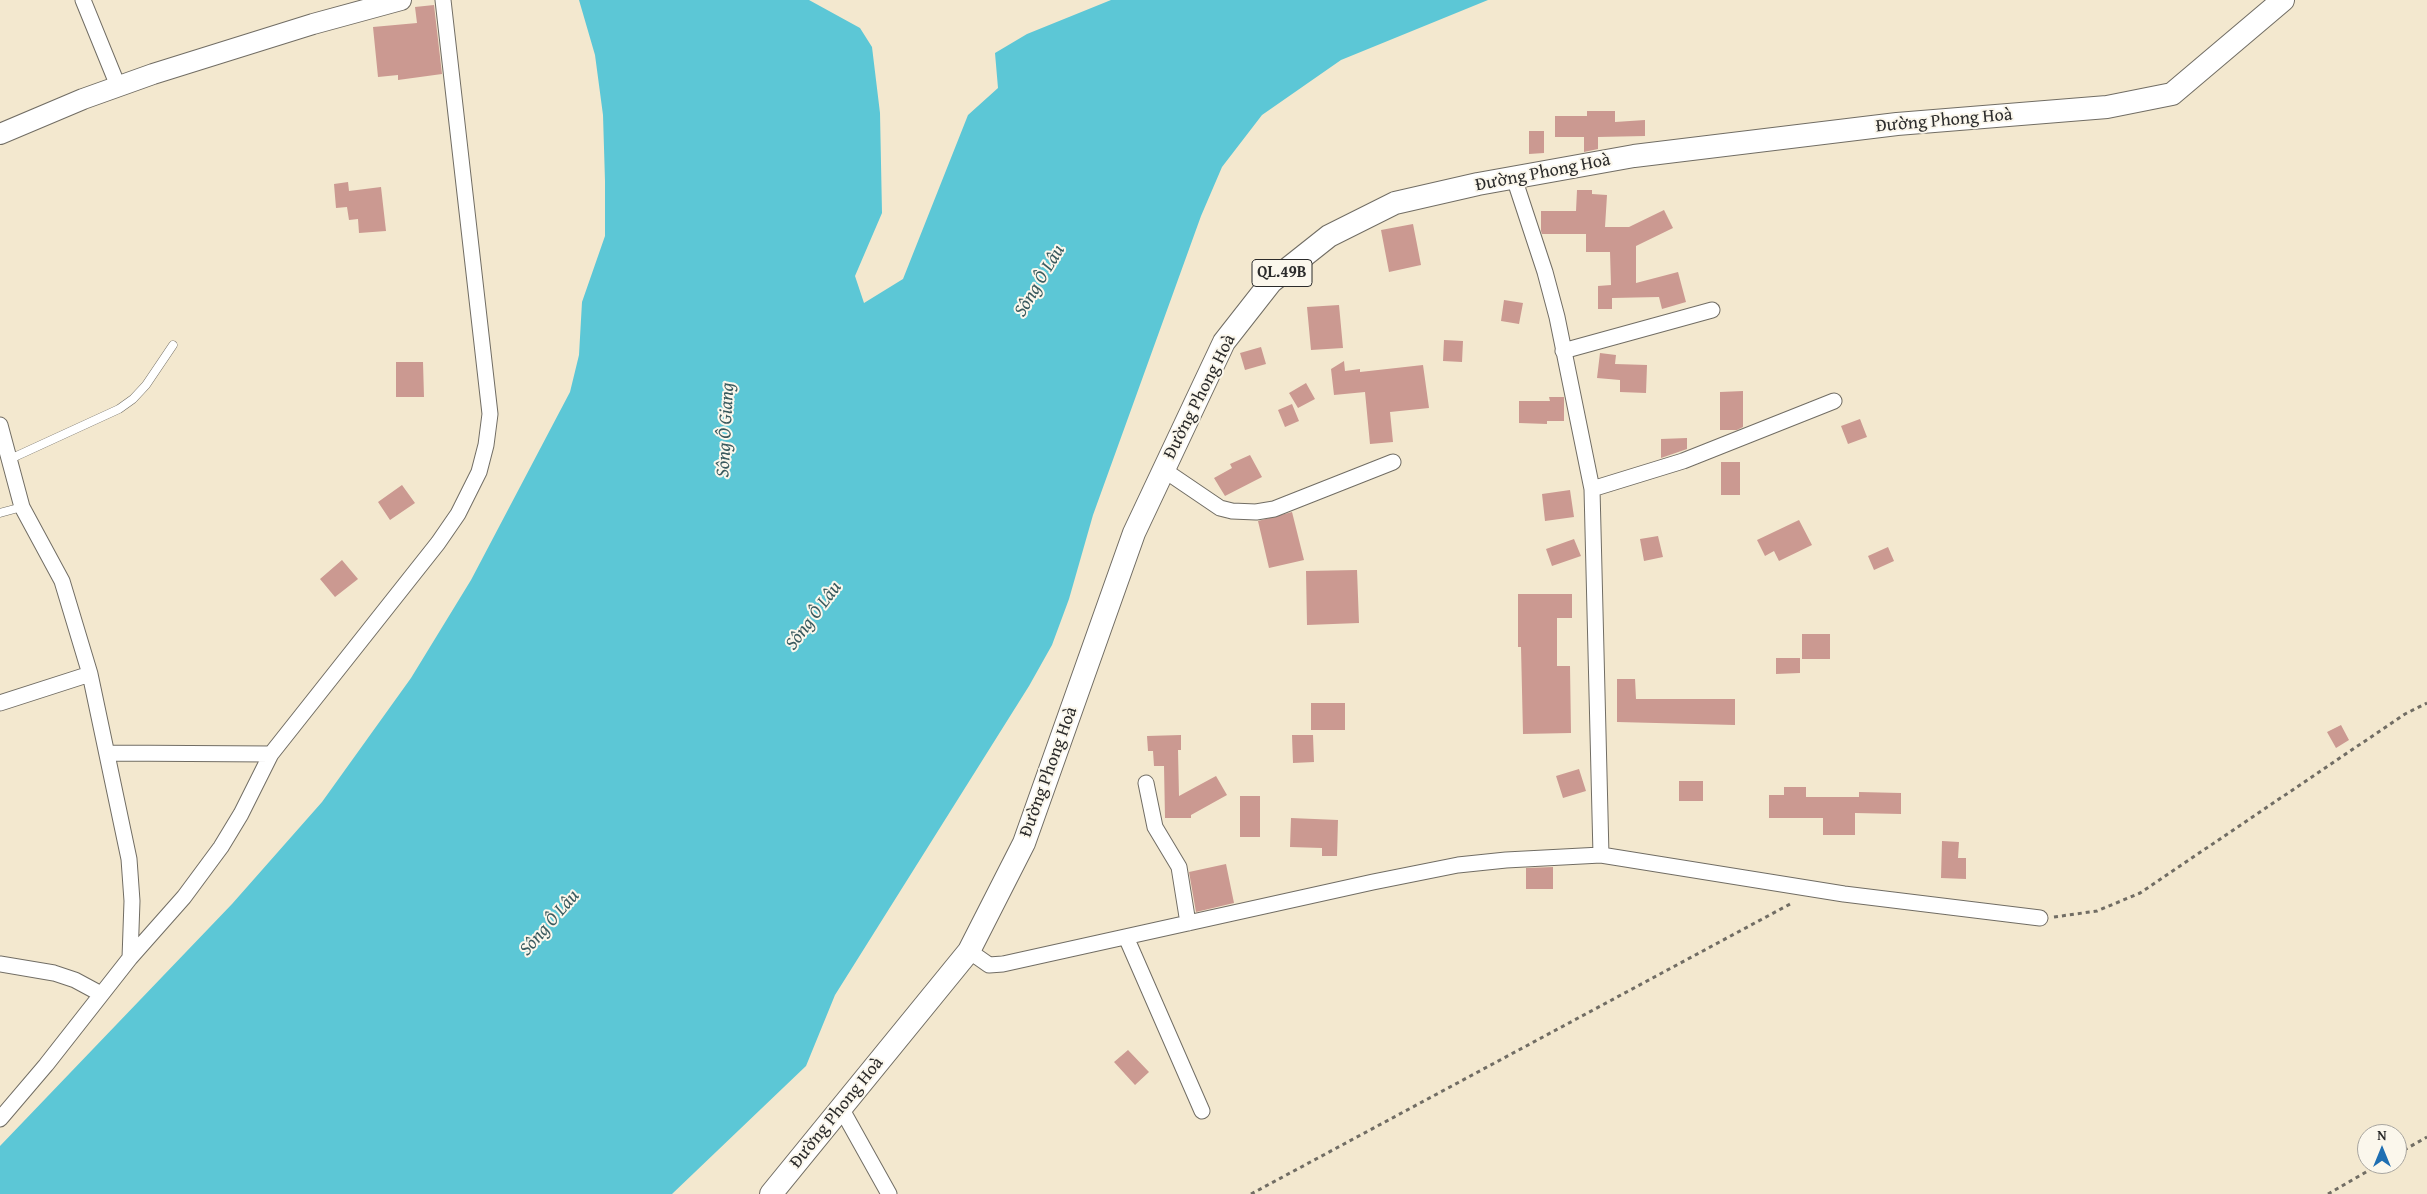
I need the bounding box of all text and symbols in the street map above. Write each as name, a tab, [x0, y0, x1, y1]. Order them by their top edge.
street label: Đường Phong Hoà	[1875, 104, 2013, 138]
street label: Đường Phong Hoà	[1474, 149, 1612, 197]
water label: Sông Ô Lâu	[1010, 241, 1070, 321]
road number: QL.49B	[1252, 260, 1312, 286]
street label: Đường Phong Hoà	[1159, 331, 1241, 463]
water label: Sông Ô Giang	[712, 382, 740, 478]
water label: Sông Ô Lâu	[781, 577, 847, 655]
street label: Đường Phong Hoà	[1015, 704, 1083, 840]
water label: Sông Ô Lâu	[515, 885, 585, 961]
street label: Đường Phong Hoà	[786, 1053, 888, 1173]
north arrow	[2357, 1124, 2407, 1174]
text: N	[2377, 1125, 2387, 1145]

